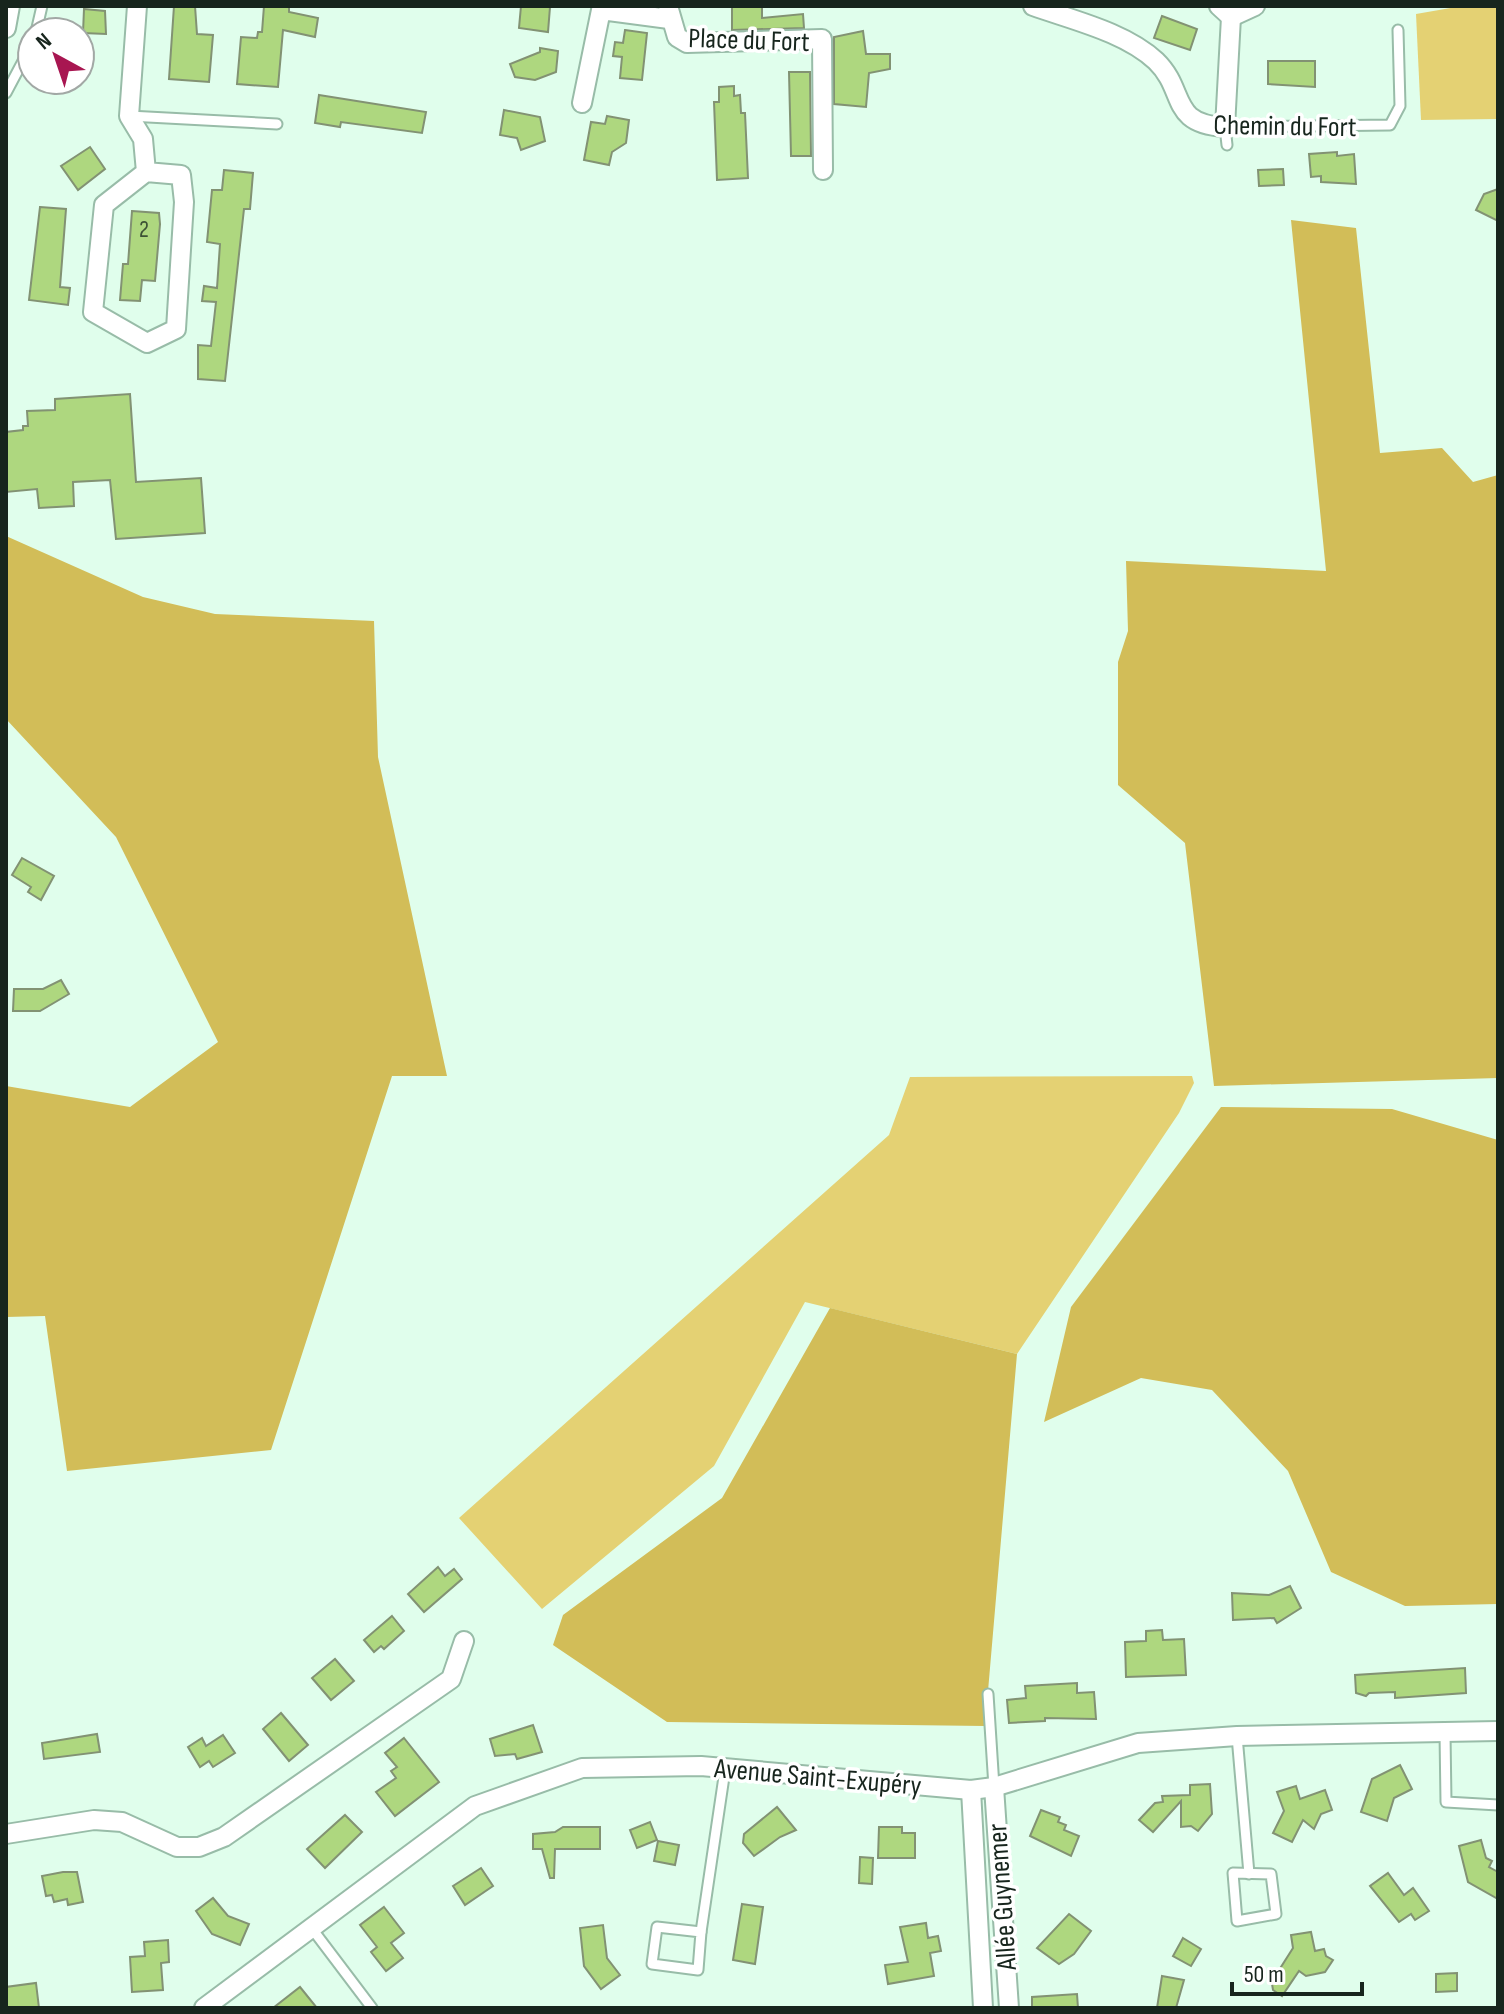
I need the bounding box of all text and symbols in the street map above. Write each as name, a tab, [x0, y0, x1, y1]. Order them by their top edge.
north arrow	[16, 16, 96, 96]
street label: Place du Fort	[688, 22, 810, 59]
text: N	[31, 28, 57, 56]
street label: Chemin du Fort	[1213, 109, 1357, 144]
house number: 2	[139, 215, 149, 244]
street label: Avenue Saint-Exupéry	[712, 1752, 923, 1803]
street label: Allée Guynemer	[981, 1823, 1024, 1972]
scale bar	[1232, 1946, 1362, 1996]
text: 50 m	[1244, 1960, 1284, 1989]

